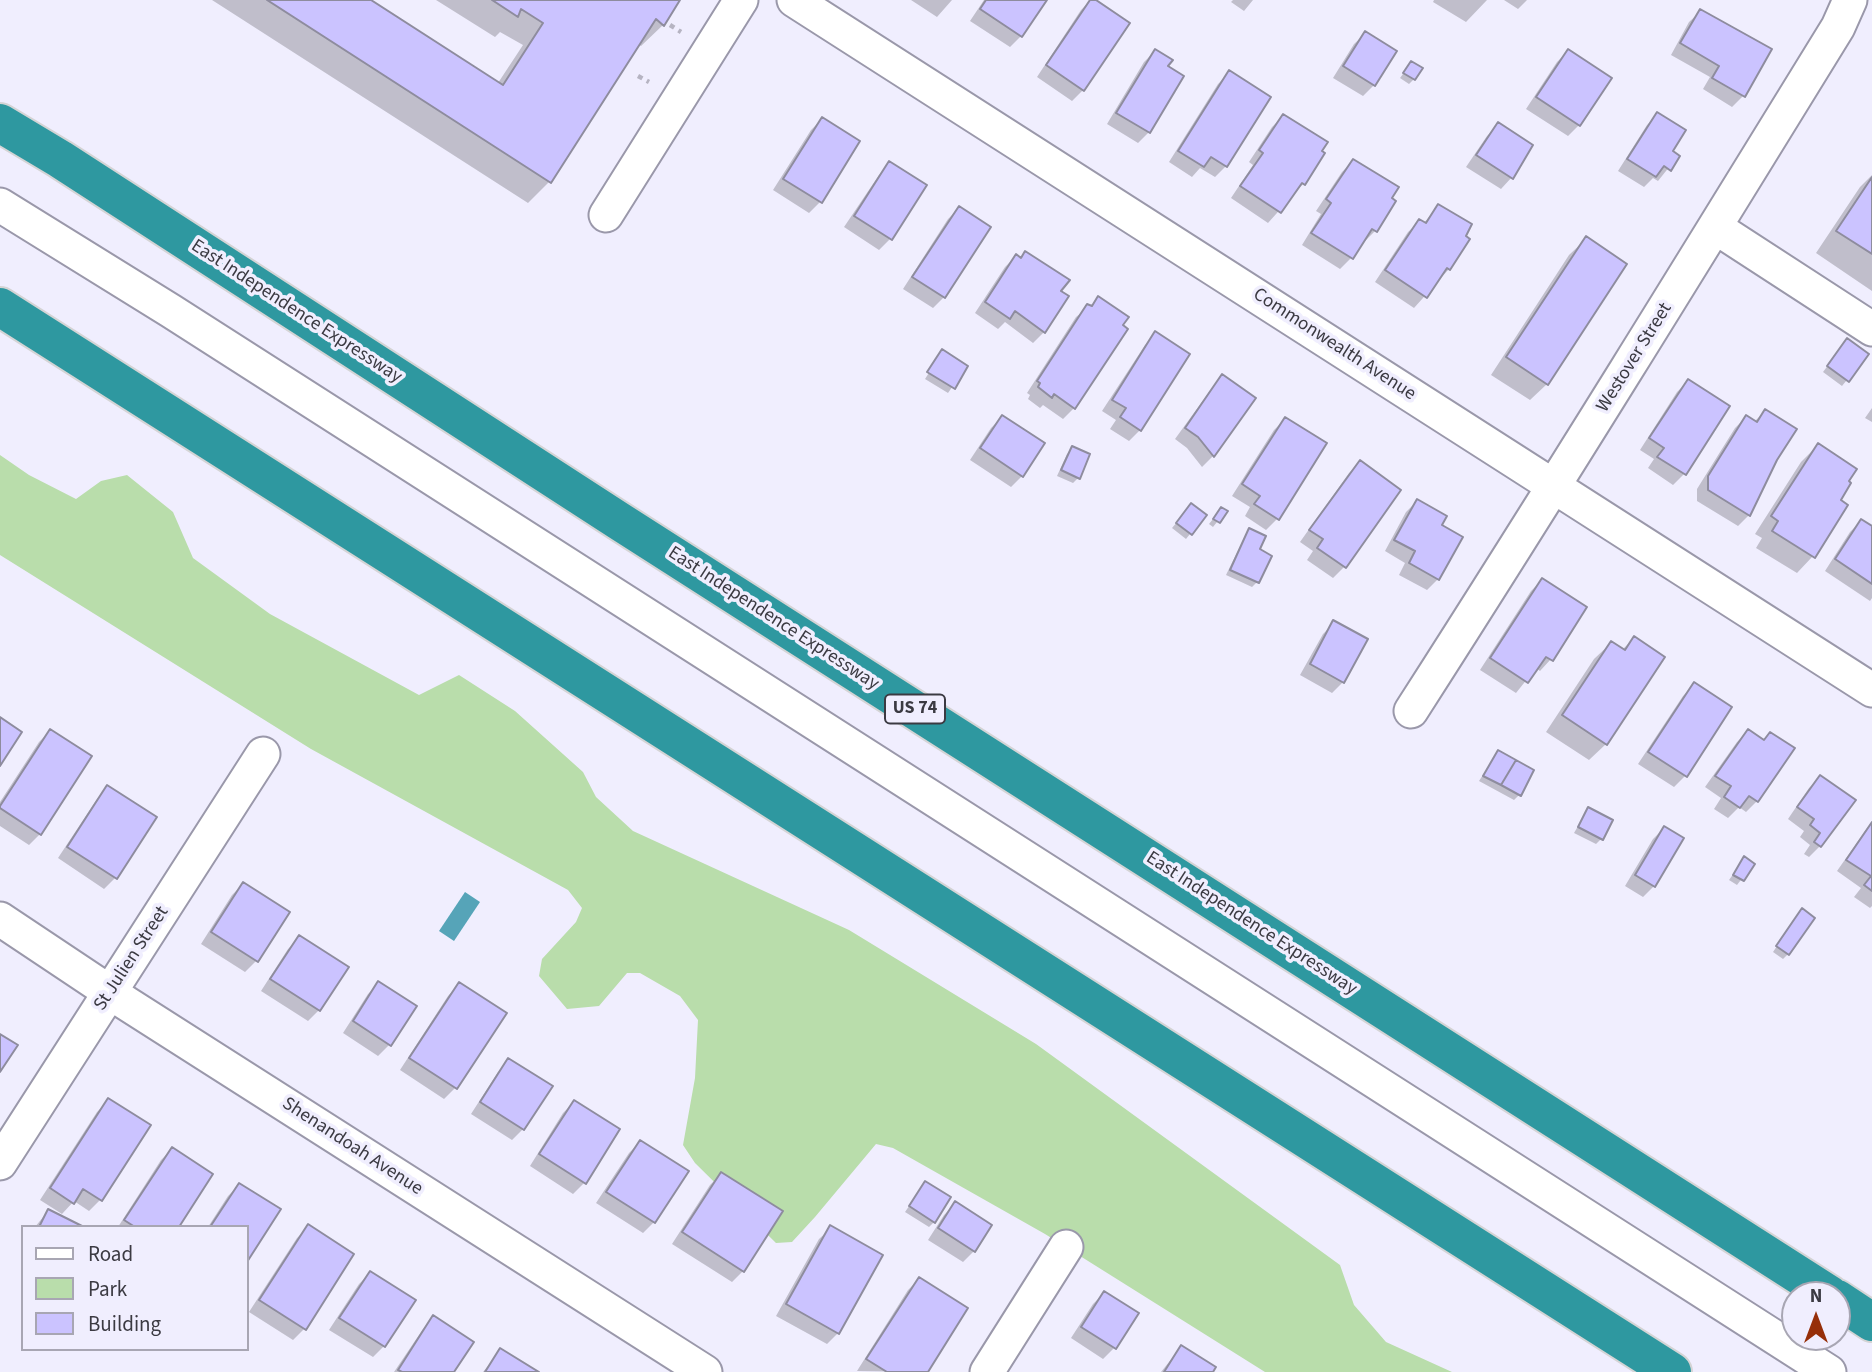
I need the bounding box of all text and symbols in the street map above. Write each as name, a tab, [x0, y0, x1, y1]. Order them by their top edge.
street label: East Independence Expressway	[186, 235, 406, 389]
street label: Commonwealth Avenue	[1248, 284, 1420, 406]
street label: Westover Street	[1592, 299, 1678, 417]
street label: East Independence Expressway	[663, 542, 883, 696]
road number: US 74	[885, 694, 945, 724]
street label: East Independence Expressway	[1141, 847, 1361, 1001]
street label: St Julien Street	[90, 902, 174, 1016]
street label: Shenandoah Avenue	[277, 1093, 427, 1201]
legend	[21, 1225, 248, 1351]
text: Road	[88, 1239, 133, 1269]
text: Park	[88, 1274, 127, 1304]
north arrow	[1781, 1281, 1851, 1351]
text: N	[1810, 1283, 1822, 1310]
text: Building	[88, 1309, 161, 1339]

